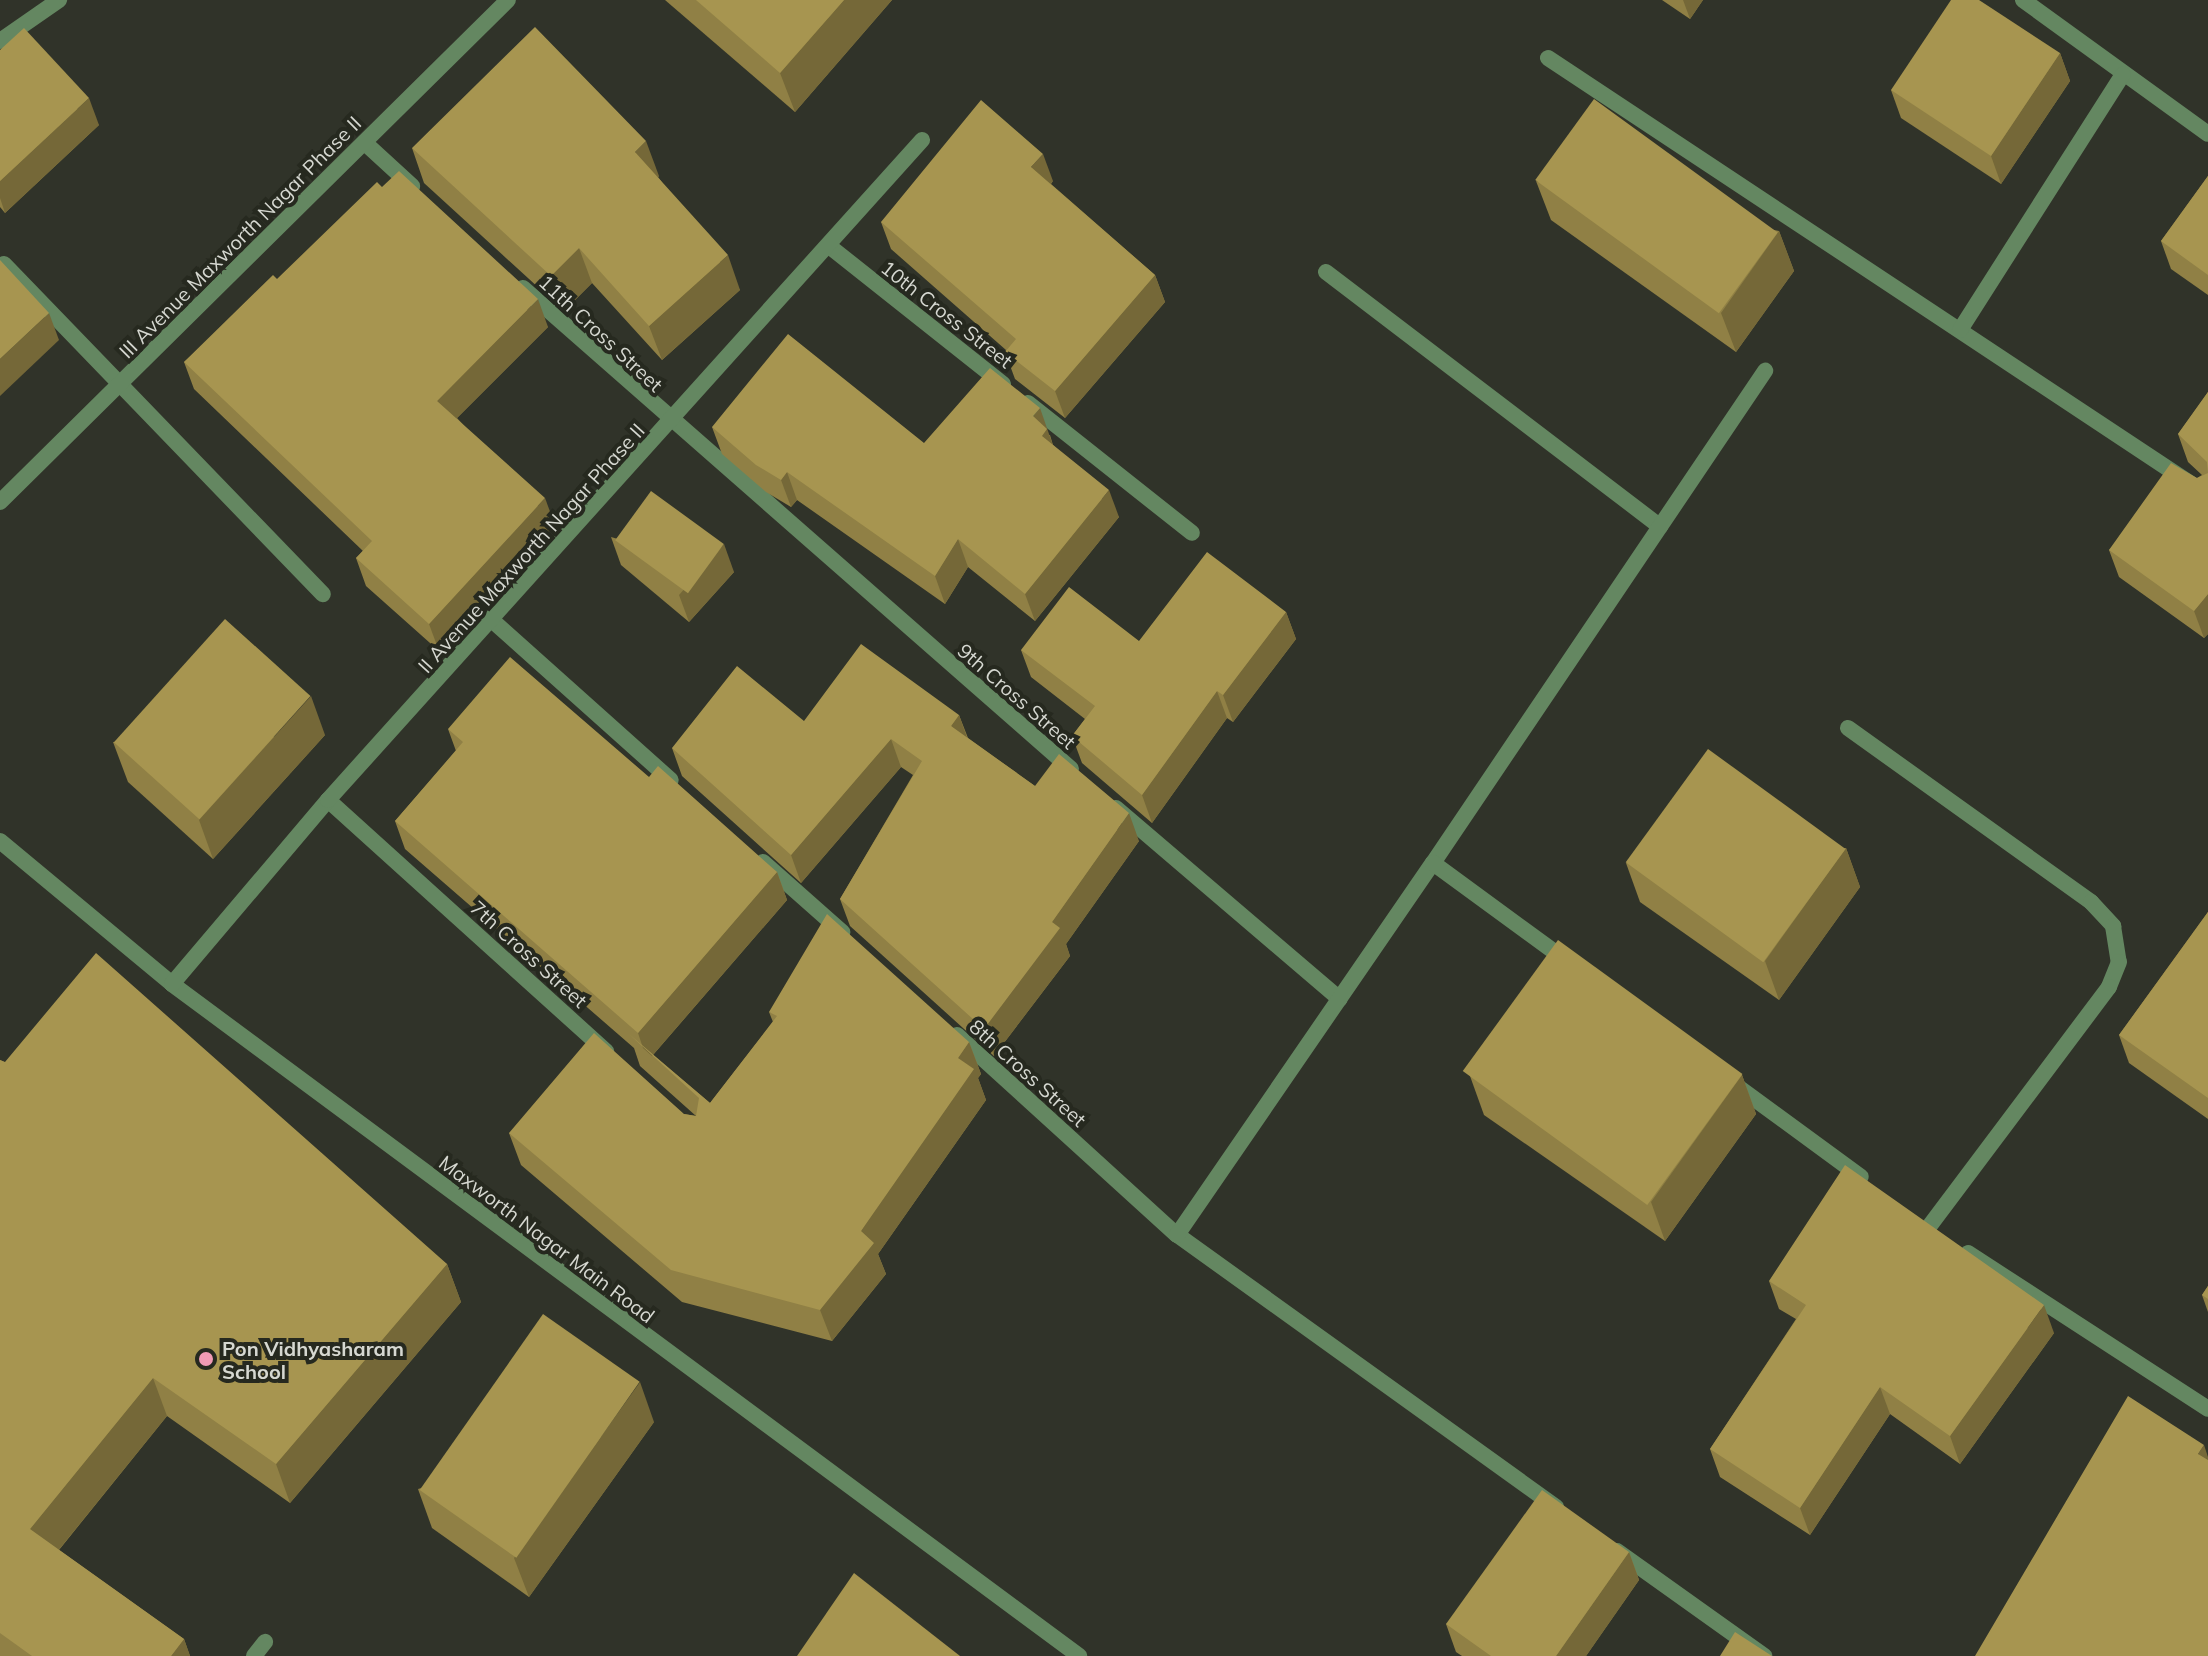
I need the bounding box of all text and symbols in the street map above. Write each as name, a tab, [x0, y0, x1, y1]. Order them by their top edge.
street label: III Avenue Maxworth Nagar Phase II	[114, 111, 366, 363]
street label: 10th Cross Street	[876, 255, 1018, 373]
street label: 11th Cross Street	[534, 269, 668, 397]
street label: II Avenue Maxworth Nagar Phase II	[413, 418, 649, 678]
street label: 9th Cross Street	[953, 638, 1081, 754]
street label: 7th Cross Street	[466, 895, 592, 1013]
street label: 8th Cross Street	[965, 1014, 1091, 1132]
street label: Maxworth Nagar Main Road	[435, 1150, 659, 1328]
place label: Pon Vidhyasharam School	[222, 1336, 404, 1383]
marker: Pon Vidhyasharam School	[197, 1350, 215, 1368]

